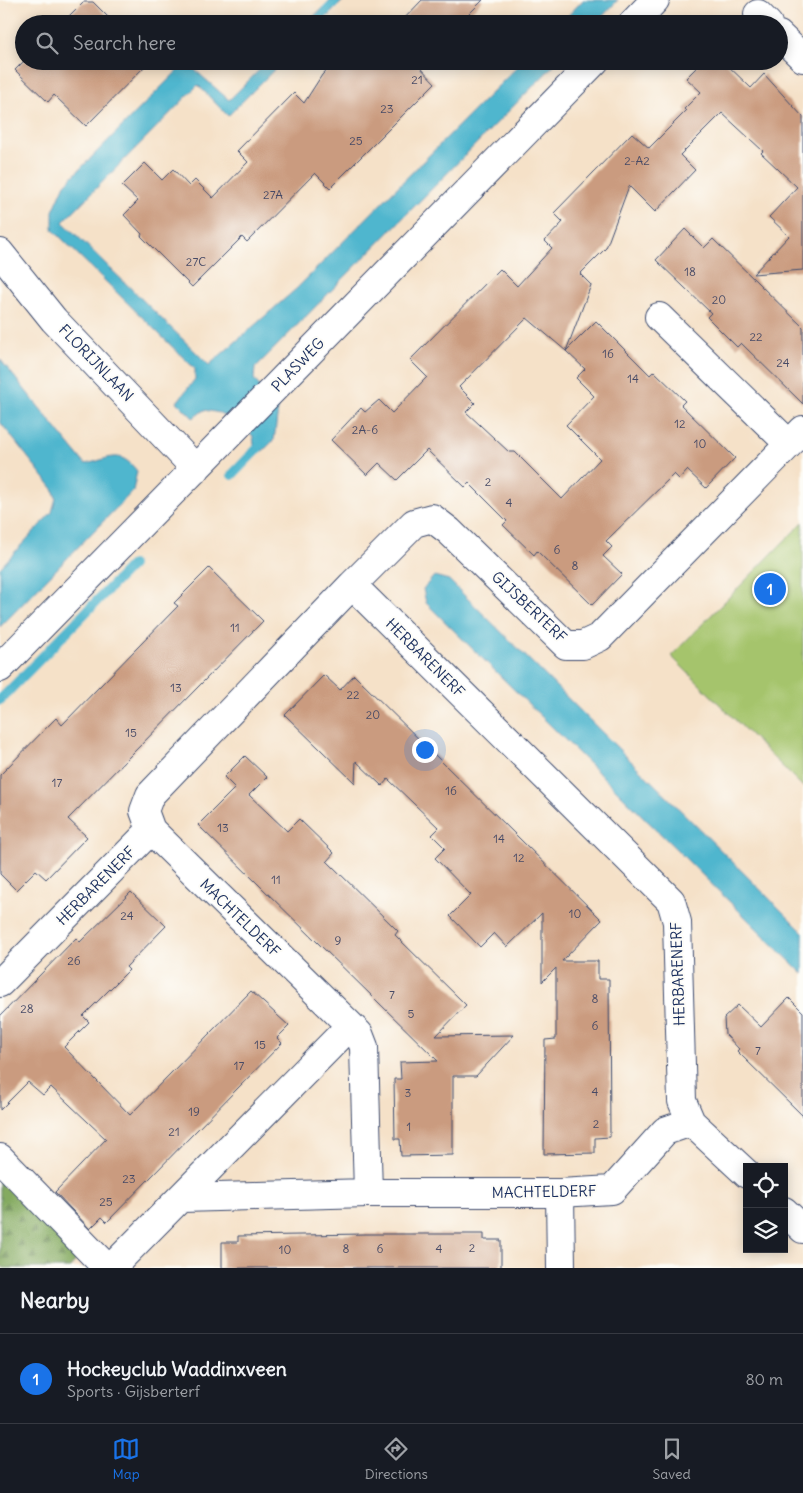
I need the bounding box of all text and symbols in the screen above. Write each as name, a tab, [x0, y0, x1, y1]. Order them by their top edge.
search box	[15, 15, 788, 70]
icon: search	[33, 29, 61, 57]
text: Search here	[73, 31, 176, 55]
house number: 21	[411, 72, 423, 87]
house number: 23	[380, 101, 394, 116]
house number: 25	[349, 133, 363, 148]
house number: 2-A2	[624, 153, 650, 168]
house number: 27A	[263, 187, 283, 202]
house number: 27C	[186, 254, 206, 269]
house number: 18	[684, 264, 696, 279]
house number: 20	[712, 292, 726, 307]
street label: FLORIJNLAAN	[55, 320, 138, 405]
house number: 22	[749, 329, 763, 344]
street label: PLASWEG	[267, 333, 328, 396]
house number: 16	[602, 346, 614, 361]
house number: 24	[776, 355, 790, 370]
house number: 14	[627, 371, 639, 386]
house number: 12	[674, 416, 686, 431]
house number: 2A-6	[352, 422, 378, 437]
house number: 10	[694, 436, 706, 451]
house number: 2	[485, 474, 492, 489]
house number: 4	[506, 495, 513, 510]
house number: 6	[554, 542, 561, 557]
house number: 8	[572, 558, 579, 573]
street label: GIJSBERTERF	[488, 567, 571, 647]
pin: 1	[754, 570, 786, 608]
street label: HERBARENERF	[382, 614, 469, 702]
house number: 11	[230, 620, 240, 635]
house number: 13	[170, 680, 182, 695]
house number: 22	[346, 687, 360, 702]
house number: 20	[366, 707, 380, 722]
house number: 15	[125, 725, 137, 740]
your location	[412, 737, 438, 763]
house number: 17	[52, 775, 62, 790]
house number: 16	[445, 783, 457, 798]
house number: 13	[217, 820, 229, 835]
house number: 14	[493, 831, 505, 846]
street label: HERBARENERF	[52, 842, 140, 929]
house number: 12	[513, 850, 525, 865]
house number: 11	[271, 872, 281, 887]
street label: MACHTELDERF	[196, 874, 285, 961]
house number: 10	[569, 906, 581, 921]
house number: 24	[120, 908, 134, 923]
street label: HERBARENERF	[666, 921, 689, 1026]
house number: 9	[335, 933, 342, 948]
house number: 26	[67, 953, 81, 968]
house number: 7	[389, 987, 395, 1002]
house number: 8	[592, 991, 599, 1006]
house number: 28	[20, 1001, 34, 1016]
house number: 5	[408, 1006, 415, 1021]
house number: 6	[592, 1018, 599, 1033]
house number: 15	[254, 1037, 266, 1052]
house number: 7	[755, 1043, 761, 1058]
house number: 17	[234, 1058, 244, 1073]
house number: 4	[592, 1084, 599, 1099]
house number: 3	[405, 1085, 412, 1100]
house number: 19	[188, 1104, 200, 1119]
house number: 2	[593, 1116, 600, 1131]
house number: 1	[407, 1119, 411, 1134]
house number: 21	[168, 1124, 180, 1139]
map controls	[743, 1163, 788, 1253]
button: locate	[743, 1163, 788, 1208]
house number: 23	[122, 1171, 136, 1186]
street label: MACHTELDERF	[492, 1181, 597, 1202]
house number: 25	[99, 1194, 113, 1209]
button: layers	[743, 1208, 788, 1253]
house number: 2	[469, 1240, 476, 1255]
house number: 8	[343, 1241, 350, 1256]
house number: 6	[377, 1241, 384, 1256]
house number: 4	[436, 1241, 443, 1256]
house number: 10	[279, 1242, 291, 1257]
text: Nearby	[20, 1287, 90, 1314]
text: Hockeyclub Waddinxveen	[67, 1357, 287, 1381]
text: 1	[33, 1369, 39, 1389]
text: 80 m	[745, 1369, 783, 1389]
text: Sports · Gijsberterf	[67, 1381, 200, 1401]
tab: Map	[112, 1435, 140, 1483]
tab: Directions	[365, 1435, 428, 1483]
tab: Saved	[652, 1435, 691, 1483]

